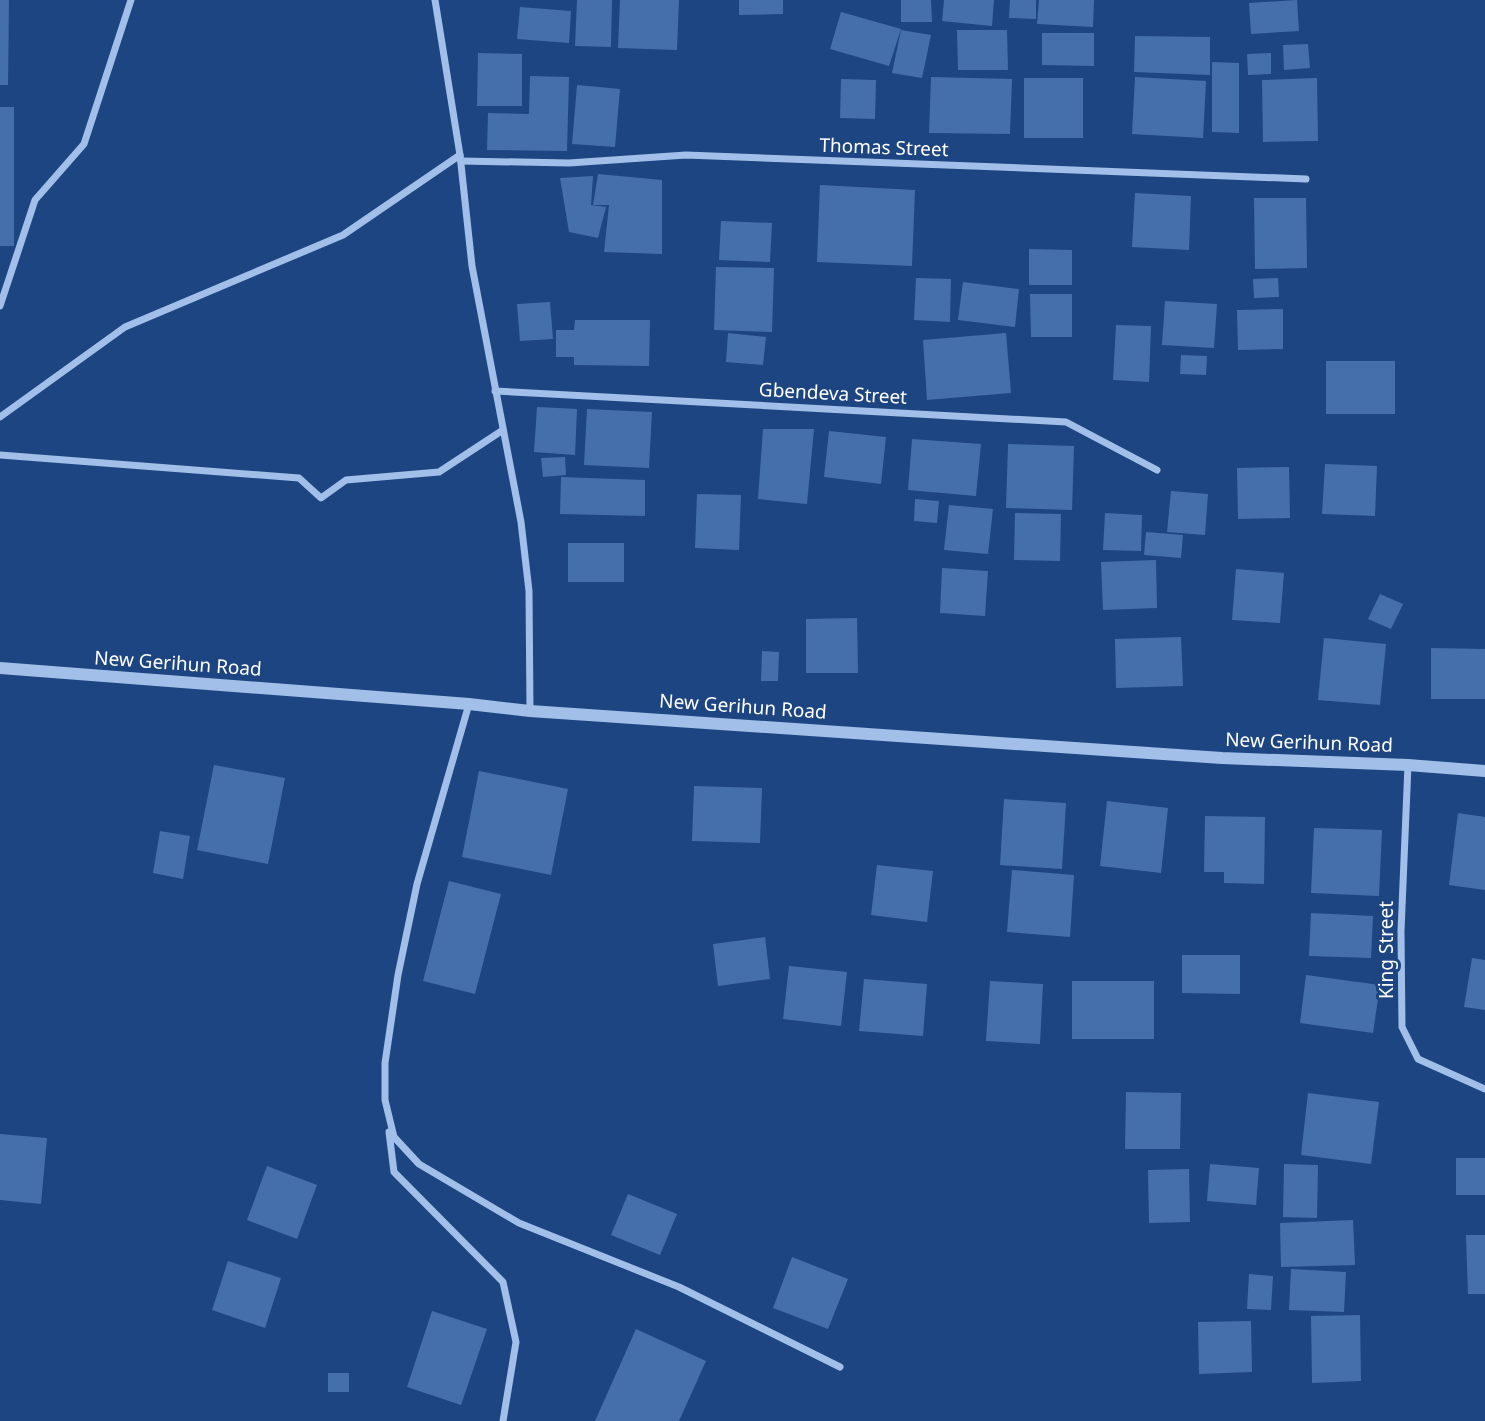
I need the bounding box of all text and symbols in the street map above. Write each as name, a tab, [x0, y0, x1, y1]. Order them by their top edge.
street label: Thomas Street	[819, 132, 949, 162]
street label: Gbendeva Street	[758, 376, 908, 410]
street label: New Gerihun Road	[93, 644, 263, 682]
street label: New Gerihun Road	[658, 687, 828, 725]
street label: New Gerihun Road	[1225, 726, 1393, 758]
street label: King Street	[1373, 901, 1399, 999]

